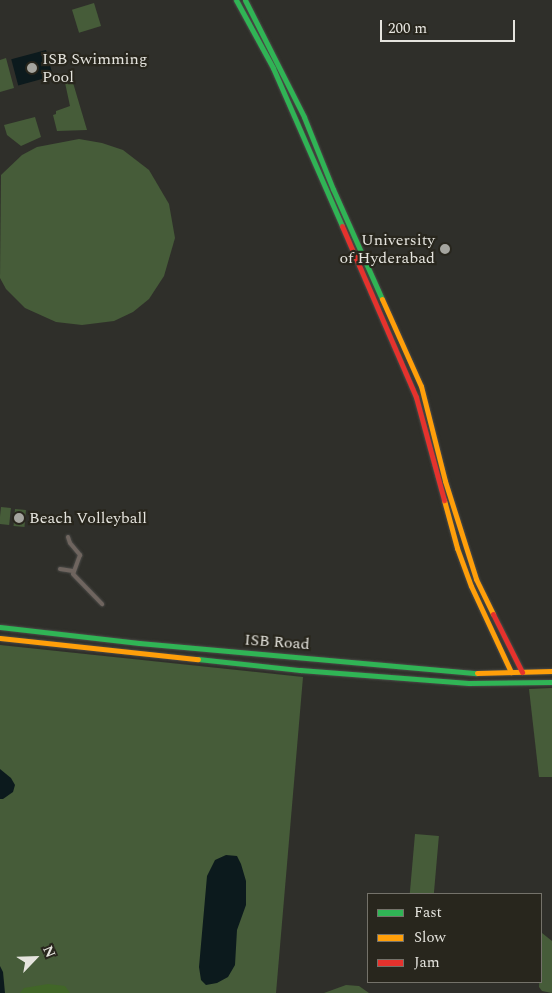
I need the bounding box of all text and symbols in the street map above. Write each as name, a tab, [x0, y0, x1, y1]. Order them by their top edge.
scale bar	[382, 10, 517, 42]
text: 200 m	[388, 17, 427, 40]
place label: ISB Swimming Pool	[42, 49, 148, 87]
marker: ISB Swimming Pool	[26, 62, 38, 74]
place label: University of Hyderabad	[339, 230, 435, 268]
marker: University of Hyderabad	[439, 243, 451, 255]
place label: Beach Volleyball	[29, 508, 147, 528]
marker: Beach Volleyball	[13, 512, 25, 524]
street label: ISB Road	[244, 630, 310, 654]
legend	[367, 893, 542, 983]
text: Fast	[414, 901, 442, 924]
text: Slow	[414, 926, 446, 949]
north arrow	[10, 933, 60, 983]
text: N	[37, 942, 61, 961]
text: Jam	[414, 951, 440, 974]

